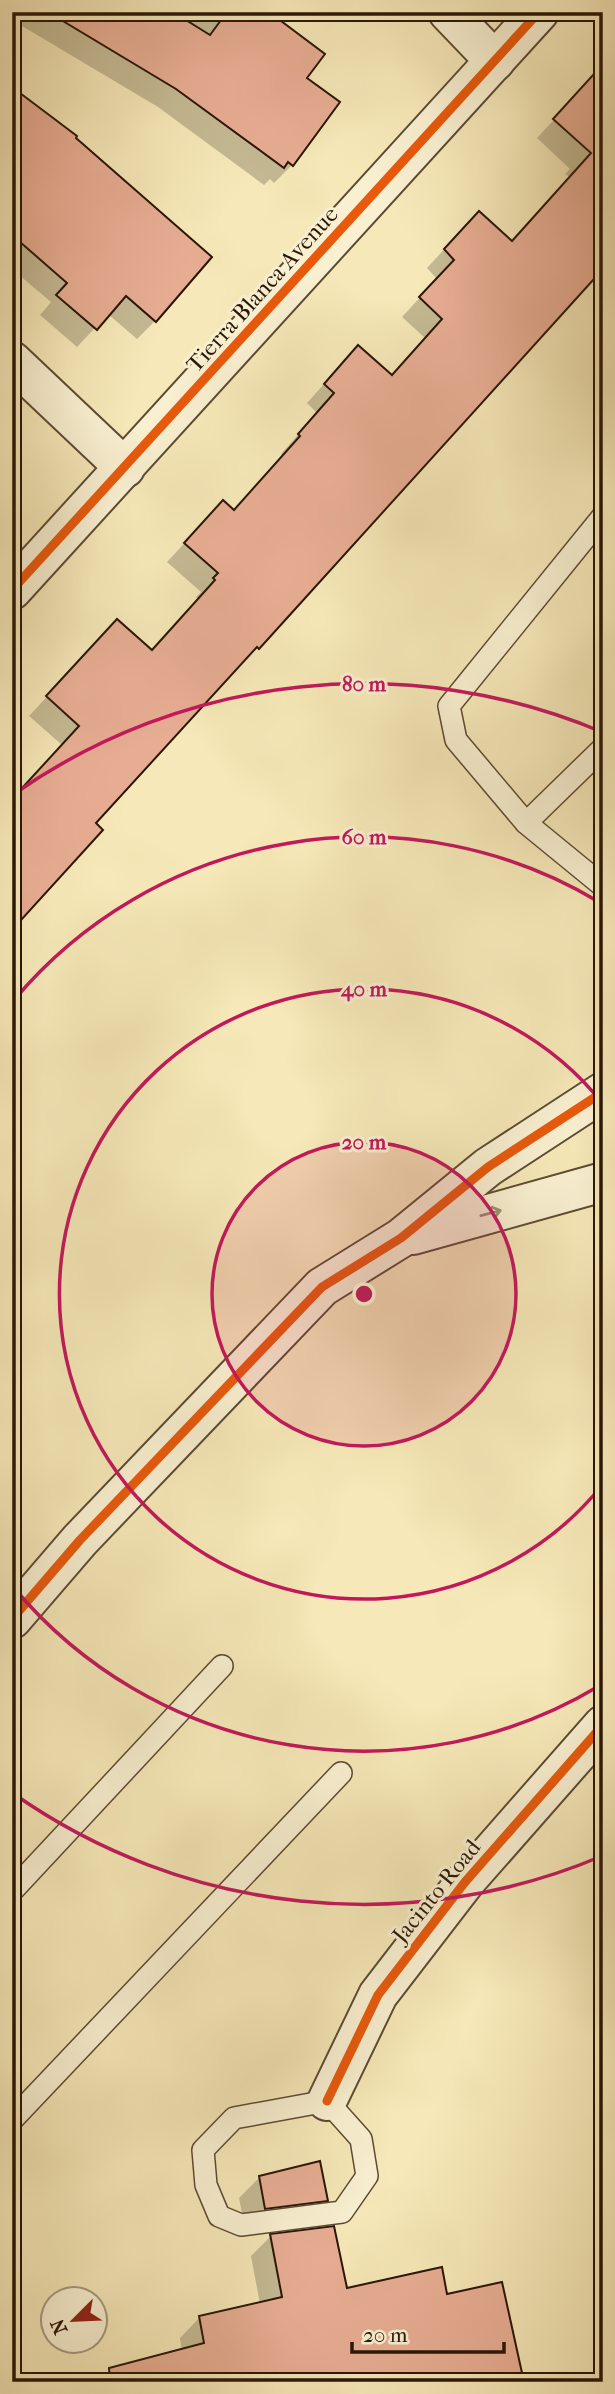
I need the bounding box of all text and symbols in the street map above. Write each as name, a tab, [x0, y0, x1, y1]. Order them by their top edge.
street label: Tierra Blanca Avenue	[181, 201, 344, 378]
text: 80 m	[342, 672, 387, 696]
text: 60 m	[342, 825, 387, 849]
text: 40 m	[340, 977, 388, 1002]
text: 20 m	[342, 1130, 387, 1154]
one-way arrow	[479, 1206, 501, 1219]
centre of rings	[352, 1282, 376, 1306]
street label: Jacinto Road	[385, 1834, 486, 1950]
north arrow	[38, 2286, 108, 2356]
scale bar	[352, 2310, 505, 2354]
text: N	[46, 2315, 72, 2338]
text: 20 m	[363, 2323, 408, 2347]

